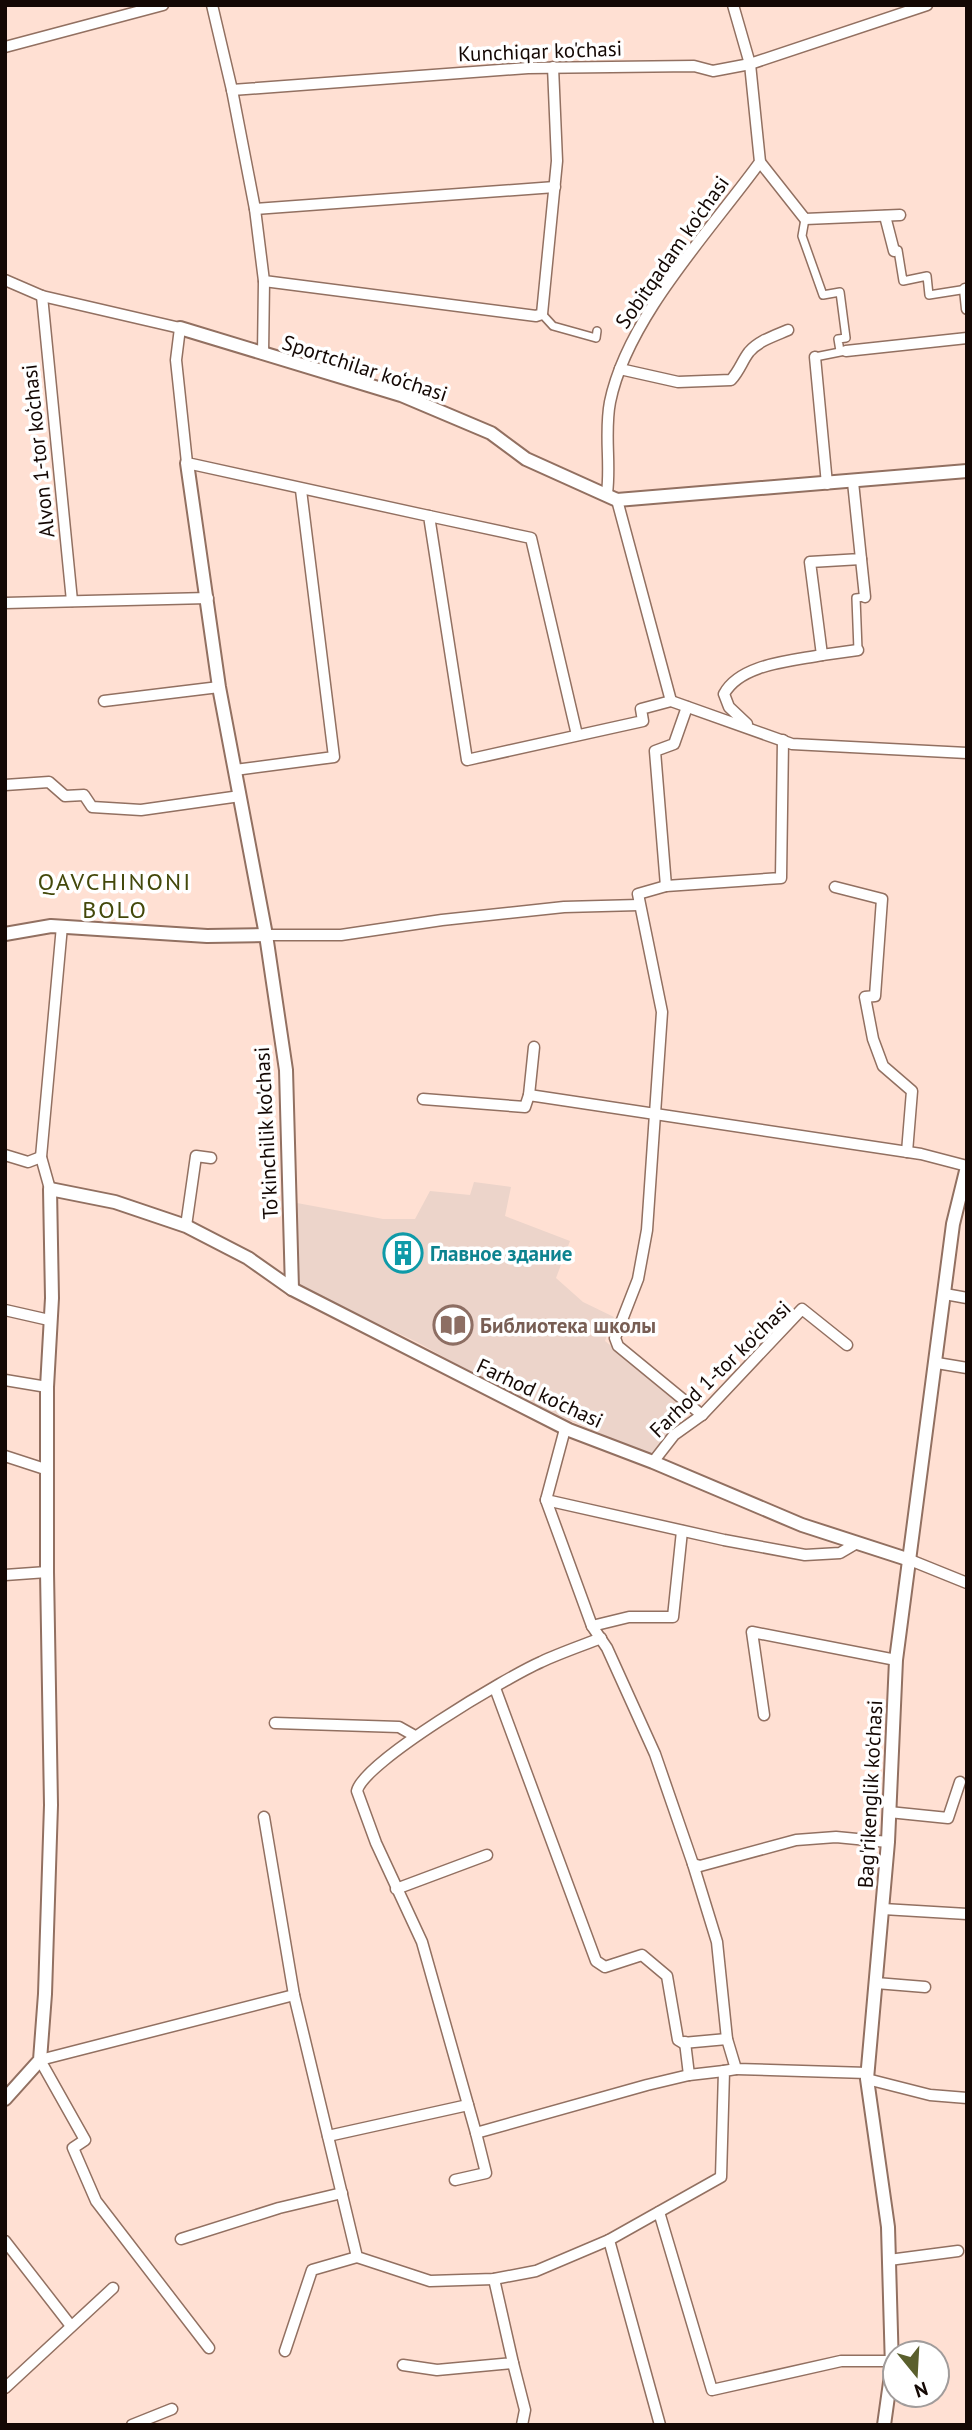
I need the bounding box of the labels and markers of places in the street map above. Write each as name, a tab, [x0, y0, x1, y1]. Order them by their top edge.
building icon: Главное здание	[382, 1232, 424, 1274]
place label: Главное здание	[430, 1240, 572, 1267]
library icon: Библиотека школы	[432, 1304, 474, 1346]
place label: Библиотека школы	[480, 1312, 656, 1339]

